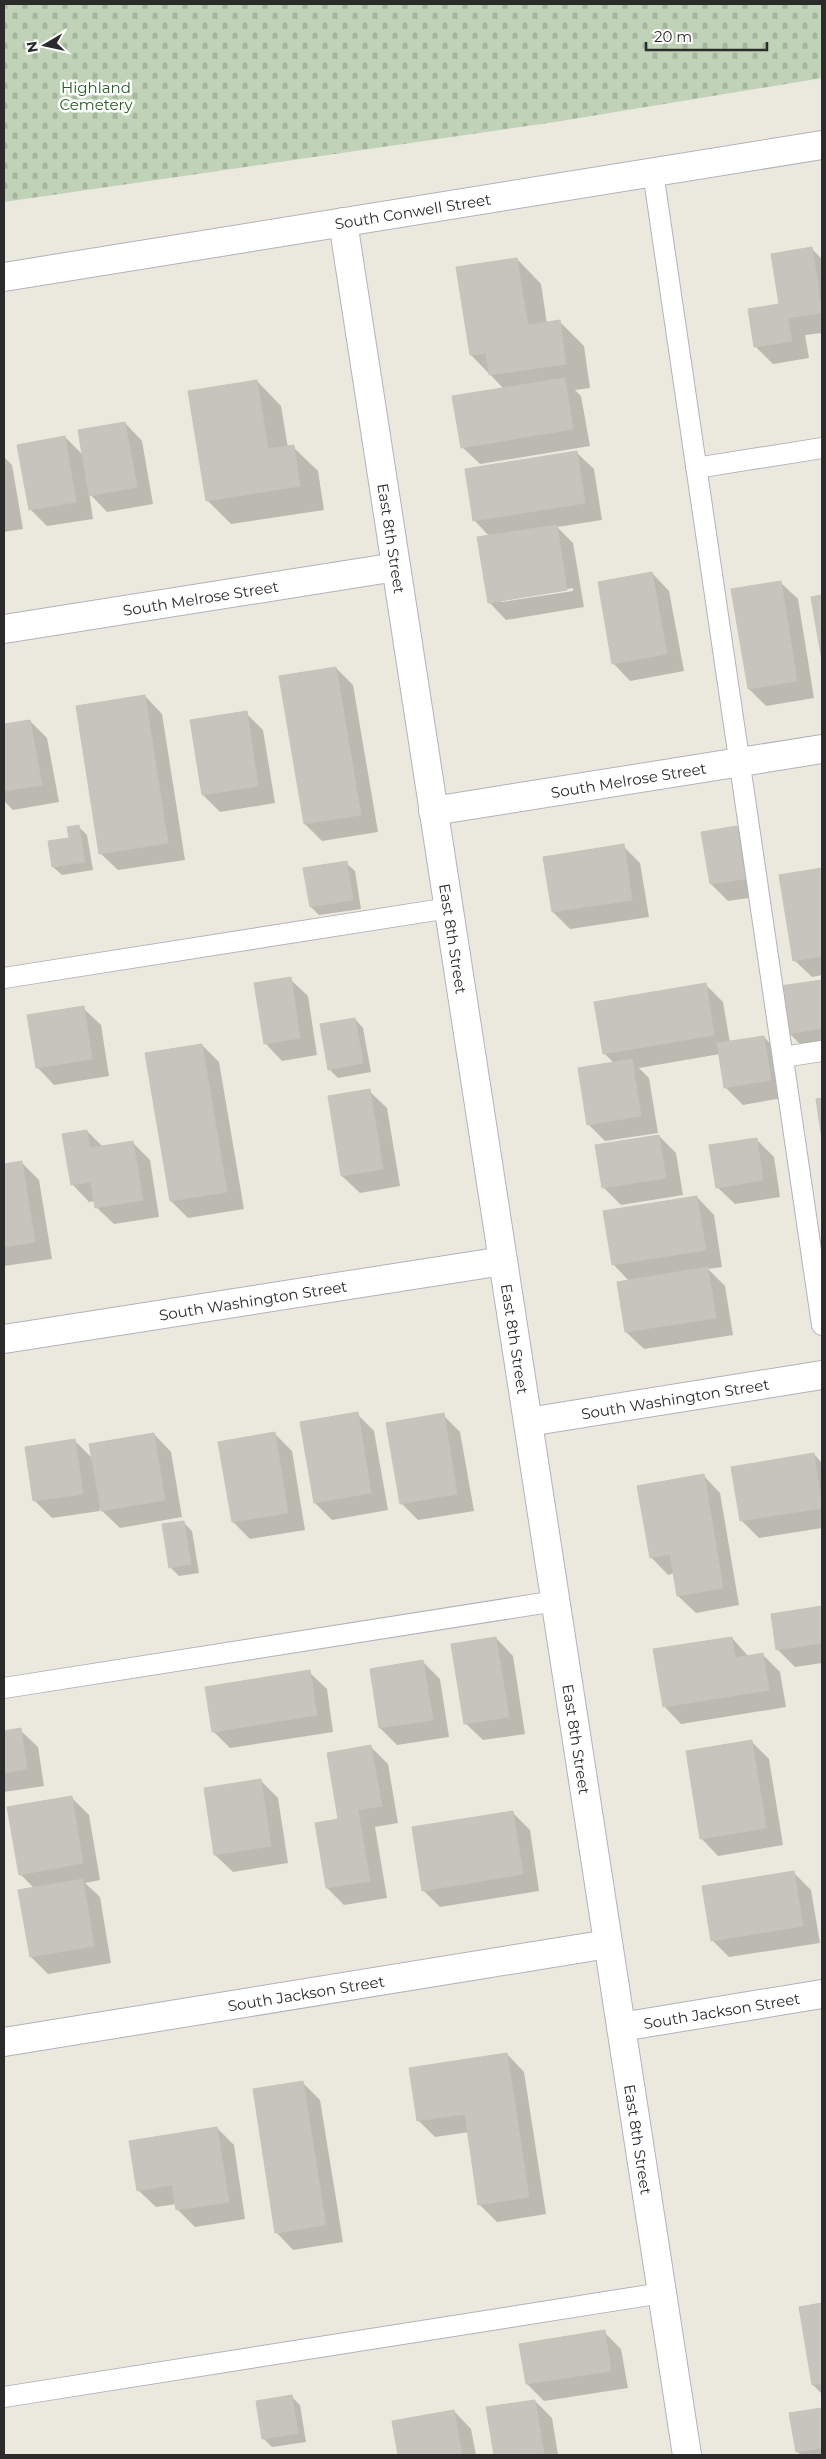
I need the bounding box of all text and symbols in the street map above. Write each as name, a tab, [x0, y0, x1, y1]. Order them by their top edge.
north arrow	[20, 20, 70, 70]
scale bar	[646, 20, 767, 52]
text: 20 m	[654, 27, 692, 46]
text: N	[22, 40, 42, 54]
park label: Highland Cemetery	[59, 78, 133, 114]
street label: South Conwell Street	[333, 189, 492, 233]
street label: East 8th Street	[374, 482, 410, 595]
street label: South Melrose Street	[121, 576, 280, 620]
street label: South Melrose Street	[549, 758, 708, 802]
street label: East 8th Street	[436, 882, 471, 995]
street label: South Washington Street	[158, 1276, 348, 1324]
street label: East 8th Street	[497, 1282, 533, 1395]
street label: South Washington Street	[580, 1374, 771, 1423]
street label: East 8th Street	[559, 1683, 595, 1796]
street label: South Jackson Street	[226, 1971, 386, 2015]
street label: South Jackson Street	[642, 1988, 801, 2033]
street label: East 8th Street	[621, 2083, 656, 2196]

